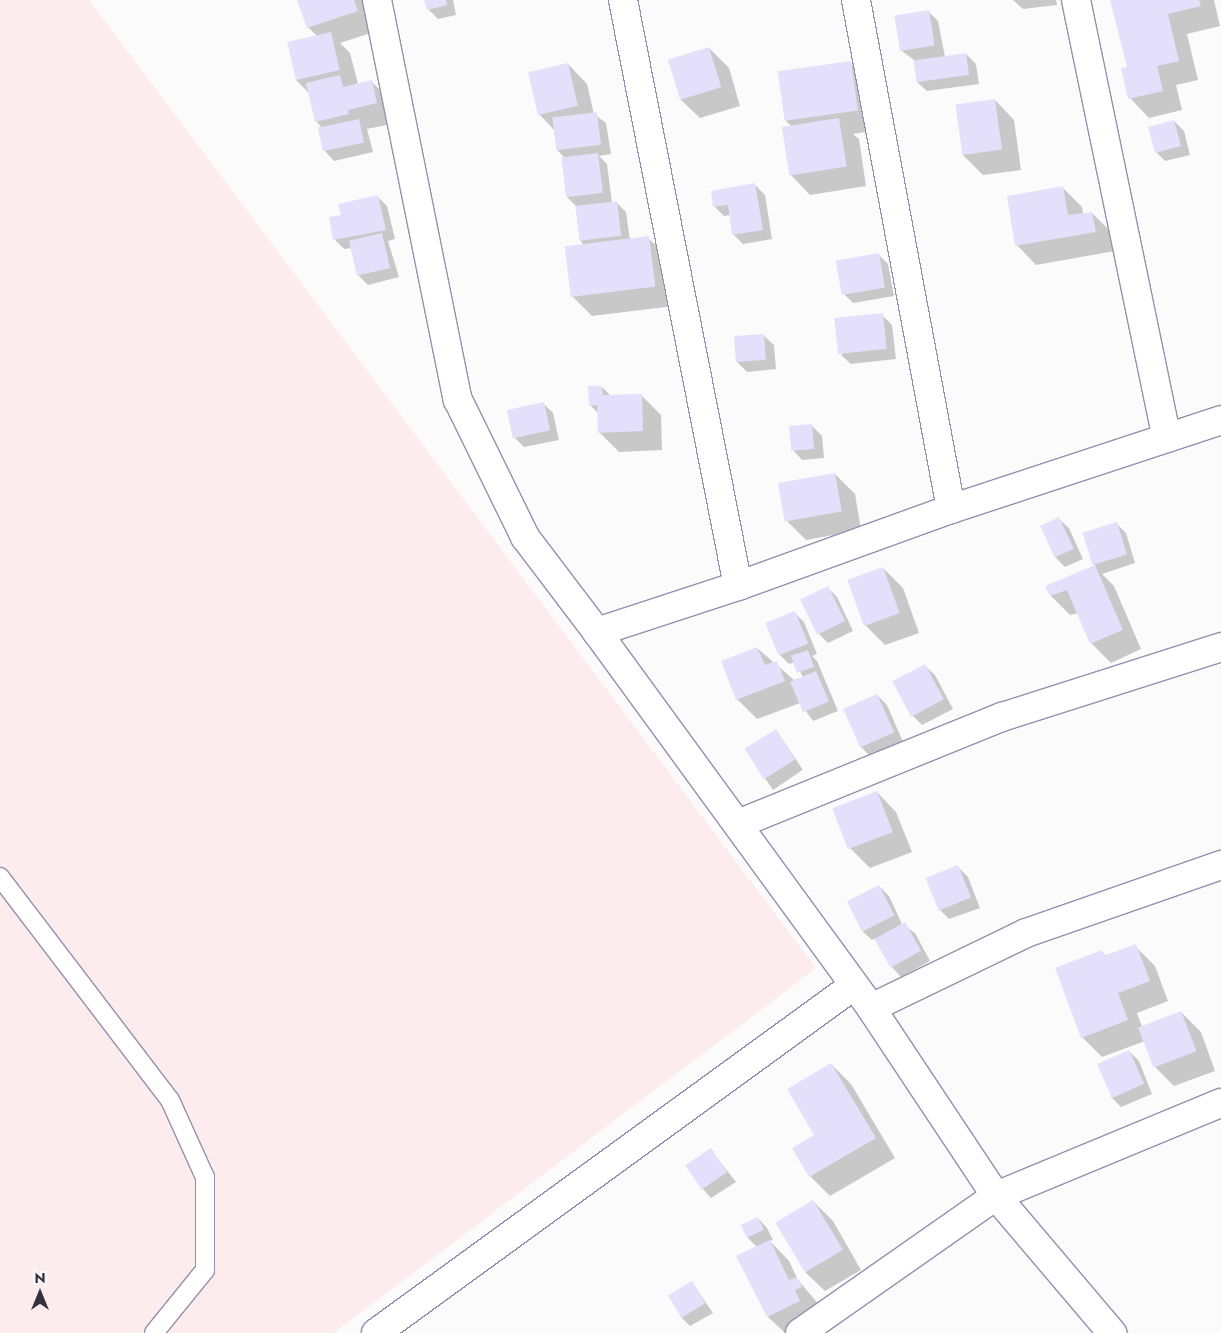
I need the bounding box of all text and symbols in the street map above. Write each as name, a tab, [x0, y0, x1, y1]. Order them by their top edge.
north arrow	[15, 1268, 65, 1318]
text: N	[34, 1268, 46, 1288]

